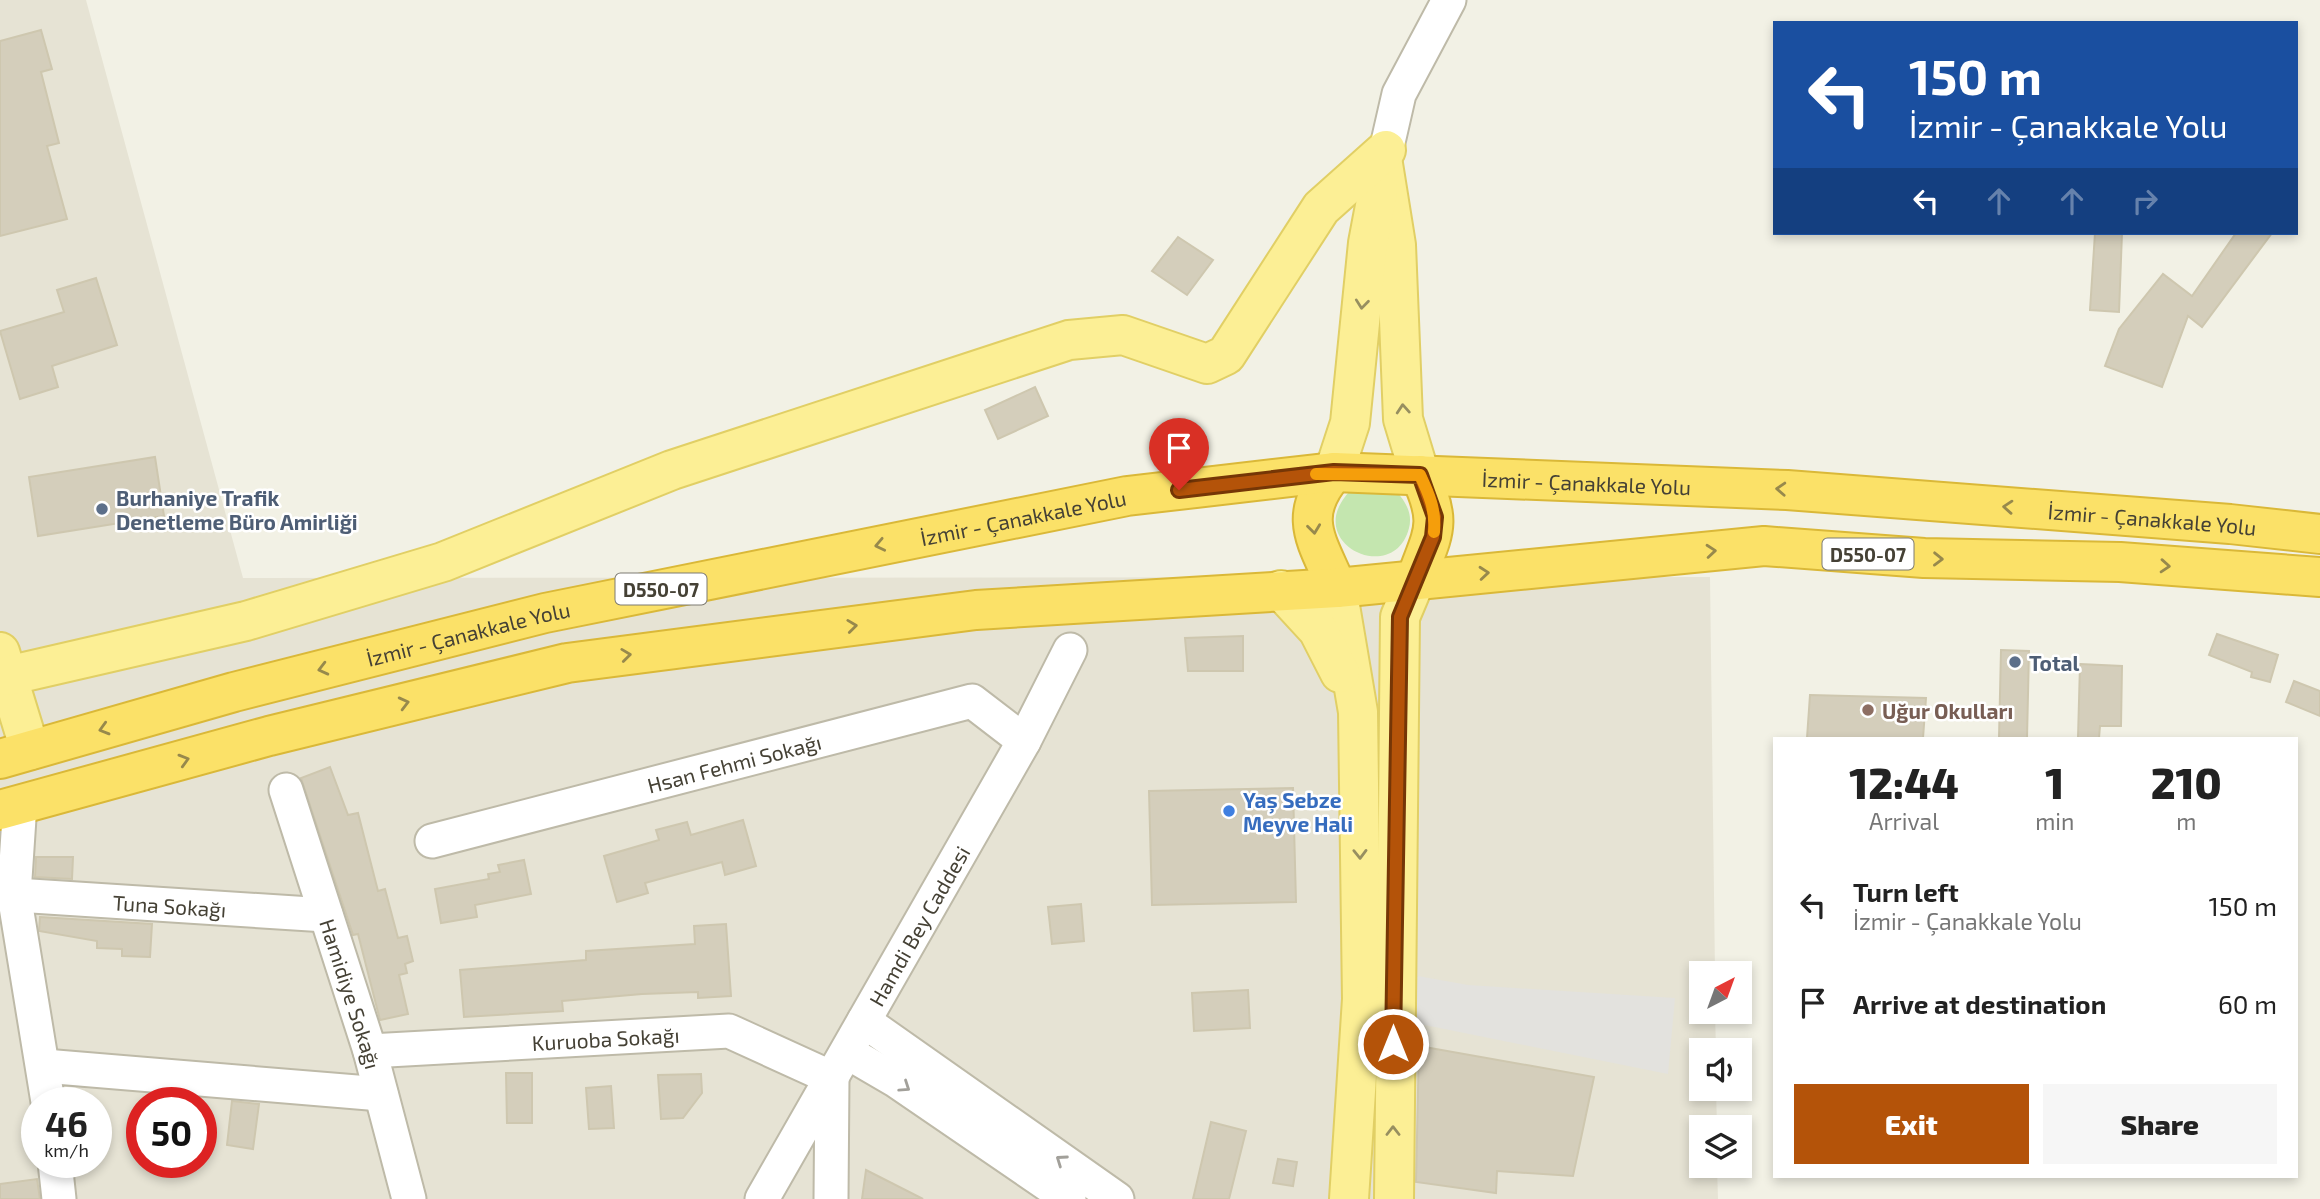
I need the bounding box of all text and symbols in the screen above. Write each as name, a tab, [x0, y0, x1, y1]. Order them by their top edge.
text: 150 m	[1909, 46, 2042, 105]
icon: left	[1794, 49, 1885, 140]
text: İzmir - Çanakkale Yolu	[1909, 106, 2228, 144]
icon: left	[1907, 182, 1945, 220]
icon: ahead	[1980, 182, 2018, 220]
icon: ahead	[2053, 182, 2091, 220]
icon: right	[2126, 182, 2164, 220]
one-way arrow	[1355, 299, 1370, 310]
one-way arrow	[1396, 403, 1411, 414]
pin	[1149, 418, 1209, 490]
icon: arrive	[1160, 429, 1198, 467]
street label: İzmir - Çanakkale Yolu	[1481, 465, 1692, 499]
one-way arrow	[1775, 482, 1786, 497]
street label: İzmir - Çanakkale Yolu	[918, 484, 1128, 550]
place label: Burhaniye Trafik Denetleme Büro Amirliği	[116, 485, 358, 534]
street label: İzmir - Çanakkale Yolu	[2047, 498, 2258, 539]
one-way arrow	[2002, 499, 2013, 514]
marker: Burhaniye Trafik Denetleme Büro Amirliği	[94, 501, 110, 517]
one-way arrow	[1306, 523, 1321, 535]
one-way arrow	[874, 536, 886, 551]
road number: D550-07	[1822, 538, 1913, 569]
one-way arrow	[1706, 544, 1717, 559]
one-way arrow	[1932, 551, 1943, 566]
one-way arrow	[2160, 558, 2171, 573]
one-way arrow	[1479, 566, 1490, 581]
road number: D550-07	[616, 574, 706, 604]
street label: İzmir - Çanakkale Yolu	[364, 596, 572, 670]
one-way arrow	[846, 619, 858, 634]
one-way arrow	[620, 648, 632, 663]
place label: Total	[2029, 650, 2079, 675]
marker: Total	[2007, 654, 2023, 670]
one-way arrow	[317, 661, 329, 675]
one-way arrow	[398, 697, 410, 711]
place label: Uğur Okulları	[1882, 698, 2013, 723]
marker: Uğur Okulları	[1860, 702, 1876, 718]
one-way arrow	[98, 721, 110, 735]
street label: Hsan Fehmi Sokağı	[644, 728, 824, 797]
one-way arrow	[178, 754, 190, 768]
text: 12:44	[1849, 757, 1959, 807]
text: 1	[2045, 757, 2064, 807]
text: 210	[2151, 757, 2222, 807]
place label: Yaş Sebze Meyve Hali	[1243, 787, 1353, 837]
marker: Yaş Sebze Meyve Hali	[1221, 803, 1237, 819]
text: Arrival	[1869, 807, 1939, 835]
text: min	[2035, 807, 2074, 835]
text: m	[2176, 807, 2196, 835]
street label: Hamdi Bey Caddesi	[863, 841, 974, 1010]
one-way arrow	[1352, 849, 1368, 860]
text: Turn left	[1853, 876, 1959, 907]
icon: left	[1794, 886, 1832, 924]
street label: Tuna Sokağı	[112, 889, 227, 921]
text: 150 m	[2208, 890, 2277, 921]
text: İzmir - Çanakkale Yolu	[1853, 907, 2082, 935]
street label: Hamidiye Sokağı	[316, 915, 387, 1072]
north arrow	[1689, 961, 1752, 1024]
map controls	[1689, 961, 1752, 1178]
icon: arrive	[1794, 984, 1832, 1022]
text: Arrive at destination	[1853, 988, 2106, 1019]
text: 60 m	[2218, 988, 2277, 1019]
position arrow	[1356, 1007, 1430, 1081]
street label: Kuruoba Sokağı	[531, 1021, 680, 1054]
button: sound	[1689, 1038, 1752, 1101]
one-way arrow	[897, 1079, 910, 1091]
button: Exit	[1794, 1084, 2029, 1164]
button: Share	[2043, 1084, 2277, 1164]
speed limit sign: 50	[126, 1087, 217, 1178]
text: 46	[45, 1102, 88, 1144]
button: layers	[1689, 1115, 1752, 1178]
one-way arrow	[1385, 1125, 1401, 1136]
text: km/h	[44, 1139, 89, 1161]
one-way arrow	[1056, 1156, 1069, 1168]

